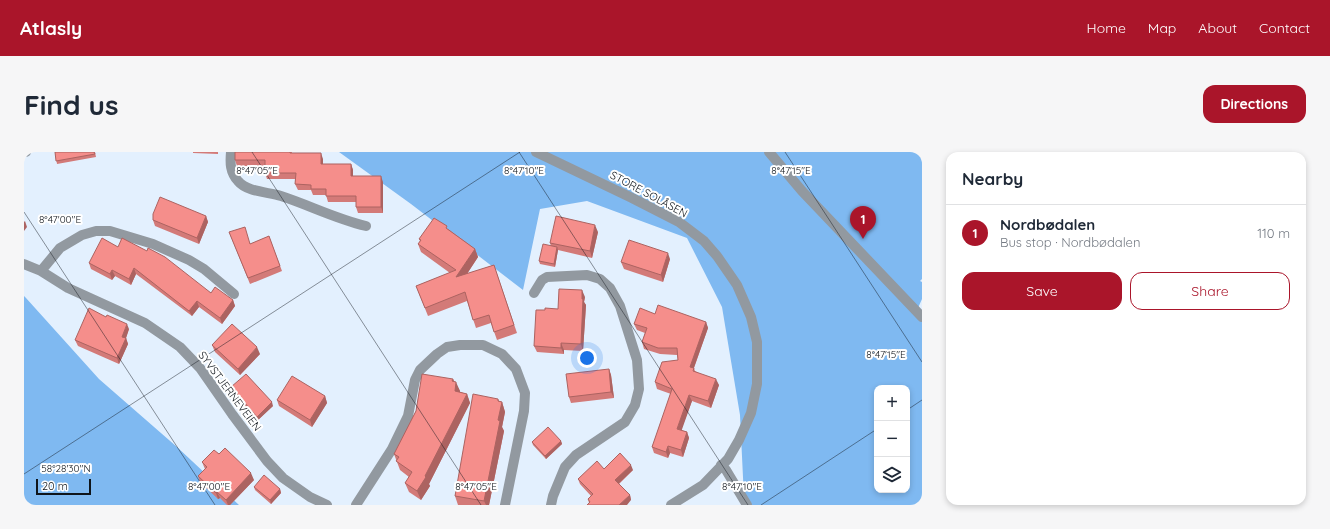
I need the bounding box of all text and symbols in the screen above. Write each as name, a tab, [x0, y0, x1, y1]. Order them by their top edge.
text: Atlasly	[20, 16, 82, 40]
text: Home	[1087, 19, 1126, 37]
text: Map	[1148, 19, 1176, 37]
text: About	[1198, 19, 1237, 37]
text: Contact	[1259, 19, 1310, 37]
button: Directions	[1203, 85, 1306, 123]
text: Find us	[24, 87, 118, 122]
text: 8°47'05"E	[236, 164, 278, 177]
text: 8°47'10"E	[504, 164, 544, 177]
text: 8°47'15"E	[771, 164, 811, 177]
street label: STORE SOLÅSEN	[608, 168, 690, 220]
text: Nearby	[962, 168, 1023, 189]
pin: 1	[850, 206, 876, 239]
text: 8°47'00"E	[39, 213, 81, 226]
text: Nordbødalen	[1000, 215, 1095, 234]
text: 1	[972, 225, 978, 241]
text: 110 m	[1257, 225, 1290, 241]
text: Bus stop · Nordbødalen	[1000, 234, 1140, 250]
button: Save	[962, 272, 1122, 310]
button: Share	[1130, 272, 1290, 310]
street label: SYVSTJERNEVEIEN	[195, 348, 265, 434]
your location	[577, 348, 597, 368]
text: 8°47'15"E	[866, 348, 906, 361]
map controls	[874, 385, 910, 493]
button: +	[874, 385, 910, 421]
button: −	[874, 421, 910, 457]
button: layers	[874, 457, 910, 493]
text: 58°28'30"N	[41, 462, 91, 475]
scale bar	[36, 477, 91, 496]
text: 20 m	[42, 479, 68, 493]
text: 8°47'00"E	[188, 480, 230, 493]
text: 8°47'05"E	[455, 480, 497, 493]
text: 8°47'10"E	[722, 480, 762, 493]

